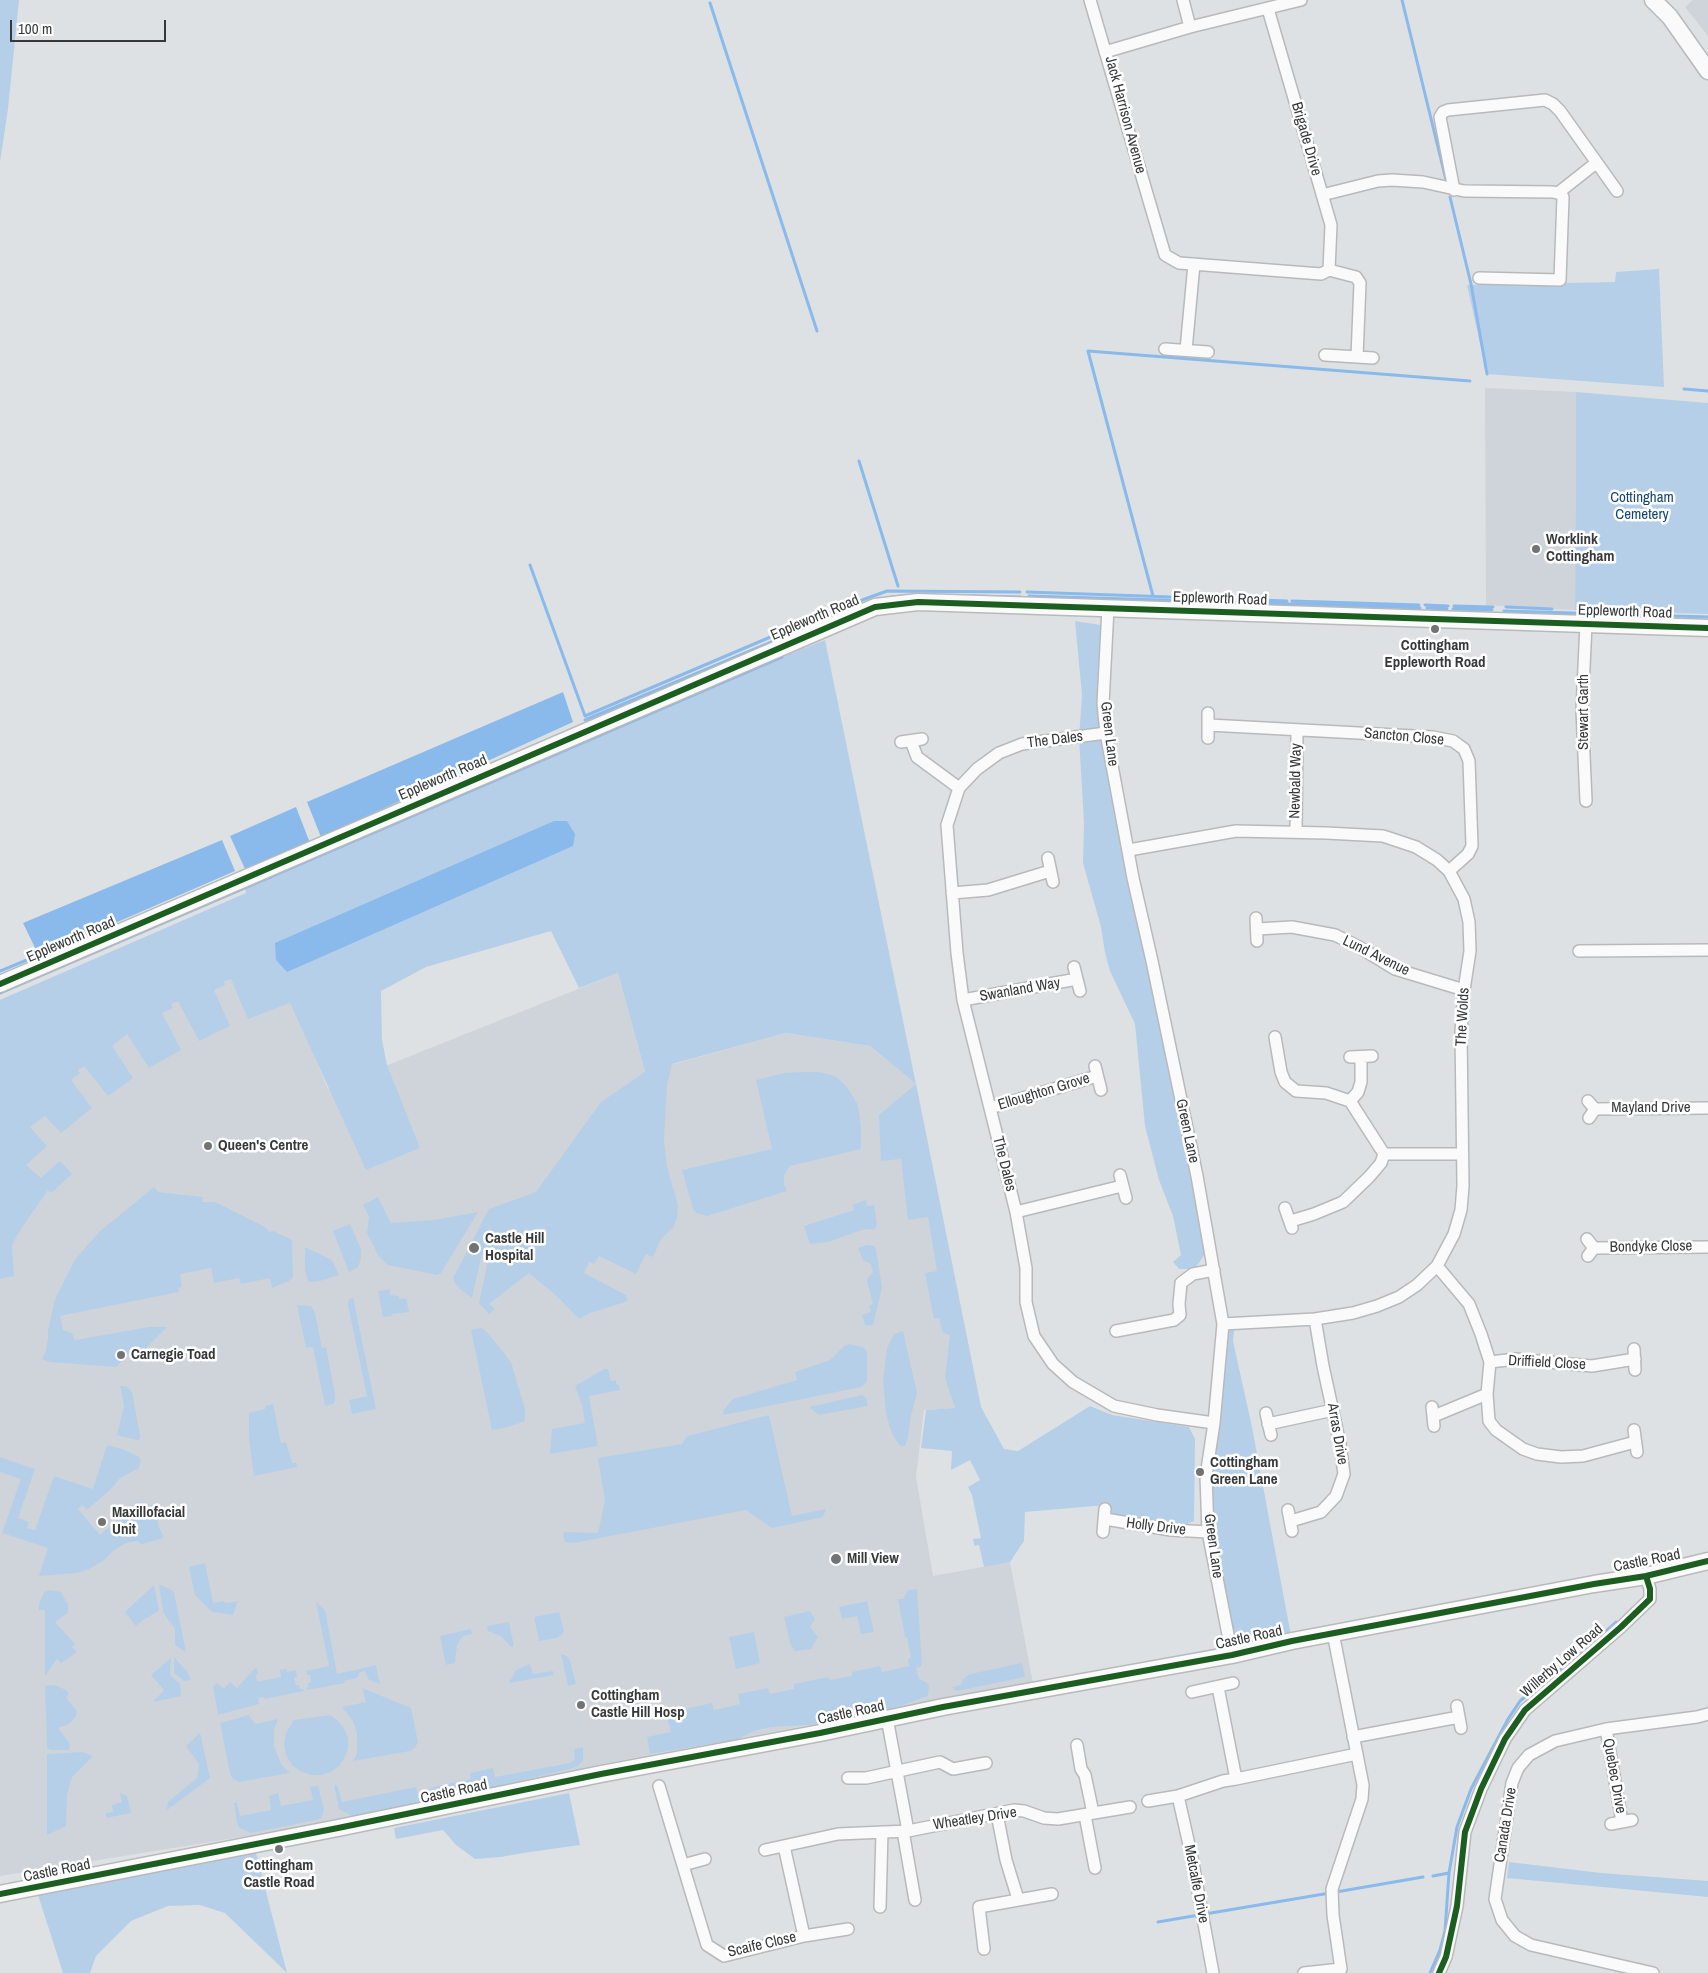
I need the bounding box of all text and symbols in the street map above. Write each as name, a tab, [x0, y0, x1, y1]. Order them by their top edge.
scale bar	[12, 10, 169, 42]
text: 100 m	[18, 18, 52, 39]
street label: Jack Harrison Avenue	[1101, 54, 1149, 176]
street label: Brigade Drive	[1287, 100, 1325, 178]
park label: Cottingham Cemetery	[1610, 489, 1674, 524]
place label: Worklink Cottingham	[1546, 531, 1614, 566]
marker: Worklink Cottingham	[1530, 543, 1542, 555]
street label: Eppleworth Road	[1173, 588, 1267, 610]
street label: Eppleworth Road	[768, 591, 862, 645]
street label: Eppleworth Road	[1578, 601, 1672, 623]
marker: Cottingham Eppleworth Road	[1429, 623, 1441, 635]
place label: Cottingham Eppleworth Road	[1384, 637, 1486, 672]
street label: Stewart Garth	[1575, 674, 1593, 750]
street label: Green Lane	[1096, 701, 1122, 767]
street label: Sancton Close	[1363, 725, 1445, 749]
street label: The Dales	[1026, 728, 1084, 752]
street label: Newbald Way	[1286, 743, 1306, 819]
street label: Eppleworth Road	[396, 751, 490, 805]
street label: Eppleworth Road	[24, 913, 118, 967]
street label: Lund Avenue	[1340, 932, 1412, 980]
street label: Swanland Way	[978, 974, 1062, 1006]
street label: The Wolds	[1452, 987, 1474, 1047]
street label: Elloughton Grove	[996, 1069, 1092, 1115]
street label: Green Lane	[1171, 1097, 1203, 1165]
street label: Mayland Drive	[1611, 1099, 1691, 1117]
street label: The Dales	[988, 1135, 1020, 1193]
place label: Queen's Centre	[218, 1137, 308, 1155]
marker: Queen's Centre	[202, 1140, 214, 1152]
place label: Castle Hill Hospital	[485, 1230, 544, 1265]
street label: Bondyke Close	[1609, 1237, 1693, 1257]
marker: Castle Hill Hospital	[467, 1241, 481, 1255]
place label: Carnegie Toad	[131, 1346, 216, 1364]
marker: Carnegie Toad	[115, 1349, 127, 1361]
street label: Driffield Close	[1508, 1352, 1586, 1374]
street label: Arras Drive	[1323, 1402, 1351, 1466]
place label: Cottingham Green Lane	[1210, 1454, 1278, 1489]
marker: Cottingham Green Lane	[1194, 1466, 1206, 1478]
place label: Maxillofacial Unit	[112, 1504, 185, 1539]
street label: Green Lane	[1200, 1513, 1226, 1579]
street label: Holly Drive	[1125, 1514, 1187, 1540]
marker: Maxillofacial Unit	[96, 1516, 108, 1528]
street label: Castle Road	[1612, 1546, 1682, 1576]
place label: Mill View	[847, 1550, 899, 1568]
marker: Mill View	[829, 1552, 843, 1566]
street label: Willerby Low Road	[1517, 1620, 1607, 1702]
street label: Castle Road	[1214, 1622, 1284, 1654]
place label: Cottingham Castle Hill Hosp	[591, 1687, 685, 1722]
street label: Castle Road	[816, 1697, 886, 1729]
marker: Cottingham Castle Hill Hosp	[575, 1699, 587, 1711]
street label: Quebec Drive	[1599, 1737, 1629, 1815]
street label: Castle Road	[419, 1776, 489, 1808]
street label: Canada Drive	[1491, 1786, 1521, 1864]
street label: Wheatley Drive	[932, 1804, 1018, 1834]
marker: Cottingham Castle Road	[273, 1843, 285, 1855]
street label: Metcalfe Drive	[1180, 1843, 1212, 1925]
street label: Castle Road	[22, 1856, 92, 1886]
place label: Cottingham Castle Road	[243, 1857, 315, 1892]
street label: Scaife Close	[726, 1928, 798, 1962]

